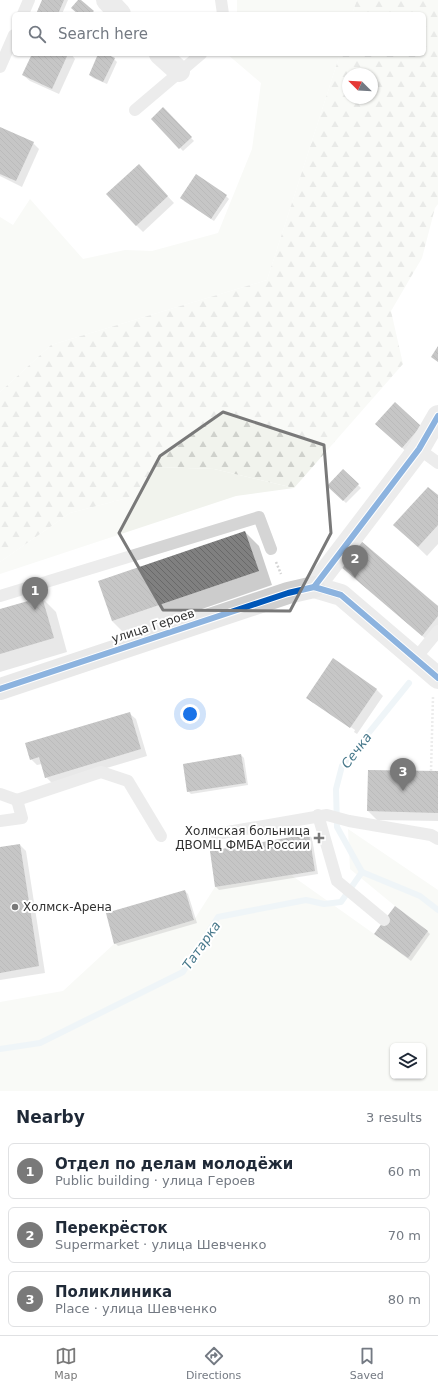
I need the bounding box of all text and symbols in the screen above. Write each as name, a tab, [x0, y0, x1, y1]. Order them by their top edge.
search box	[12, 12, 426, 56]
icon: search	[26, 23, 48, 45]
text: Search here	[58, 25, 148, 43]
north arrow	[342, 68, 378, 104]
pin: 2	[342, 545, 368, 578]
pin: 1	[22, 577, 48, 610]
street label: улица Героев	[110, 606, 196, 646]
your location	[180, 704, 200, 724]
water label: Сечка	[338, 730, 375, 771]
pin: 3	[390, 758, 416, 791]
place label: Холмская больница ДВОМЦ ФМБА России	[175, 824, 310, 852]
marker: Холмская больница ДВОМЦ ФМБА России	[313, 832, 325, 844]
place label: Холмск-Арена	[23, 900, 112, 914]
marker: Холмск-Арена	[10, 902, 20, 912]
water label: Татарка	[179, 918, 223, 972]
map controls	[390, 1043, 426, 1079]
button: layers	[390, 1043, 426, 1079]
text: Nearby	[16, 1107, 85, 1127]
text: 3 results	[366, 1110, 422, 1125]
text: Отдел по делам молодёжи	[55, 1155, 293, 1173]
text: 1	[25, 1164, 35, 1179]
text: 60 m	[388, 1164, 421, 1179]
text: Public building · улица Героев	[55, 1173, 255, 1188]
text: Перекрёсток	[55, 1219, 168, 1237]
text: 2	[25, 1228, 35, 1243]
text: 70 m	[388, 1228, 421, 1243]
text: Supermarket · улица Шевченко	[55, 1237, 266, 1252]
text: Поликлиника	[55, 1283, 172, 1301]
text: 3	[25, 1292, 35, 1307]
text: 80 m	[388, 1292, 421, 1307]
text: Place · улица Шевченко	[55, 1301, 217, 1316]
tab: Map	[54, 1345, 77, 1382]
tab: Directions	[186, 1345, 241, 1382]
tab: Saved	[350, 1345, 384, 1382]

